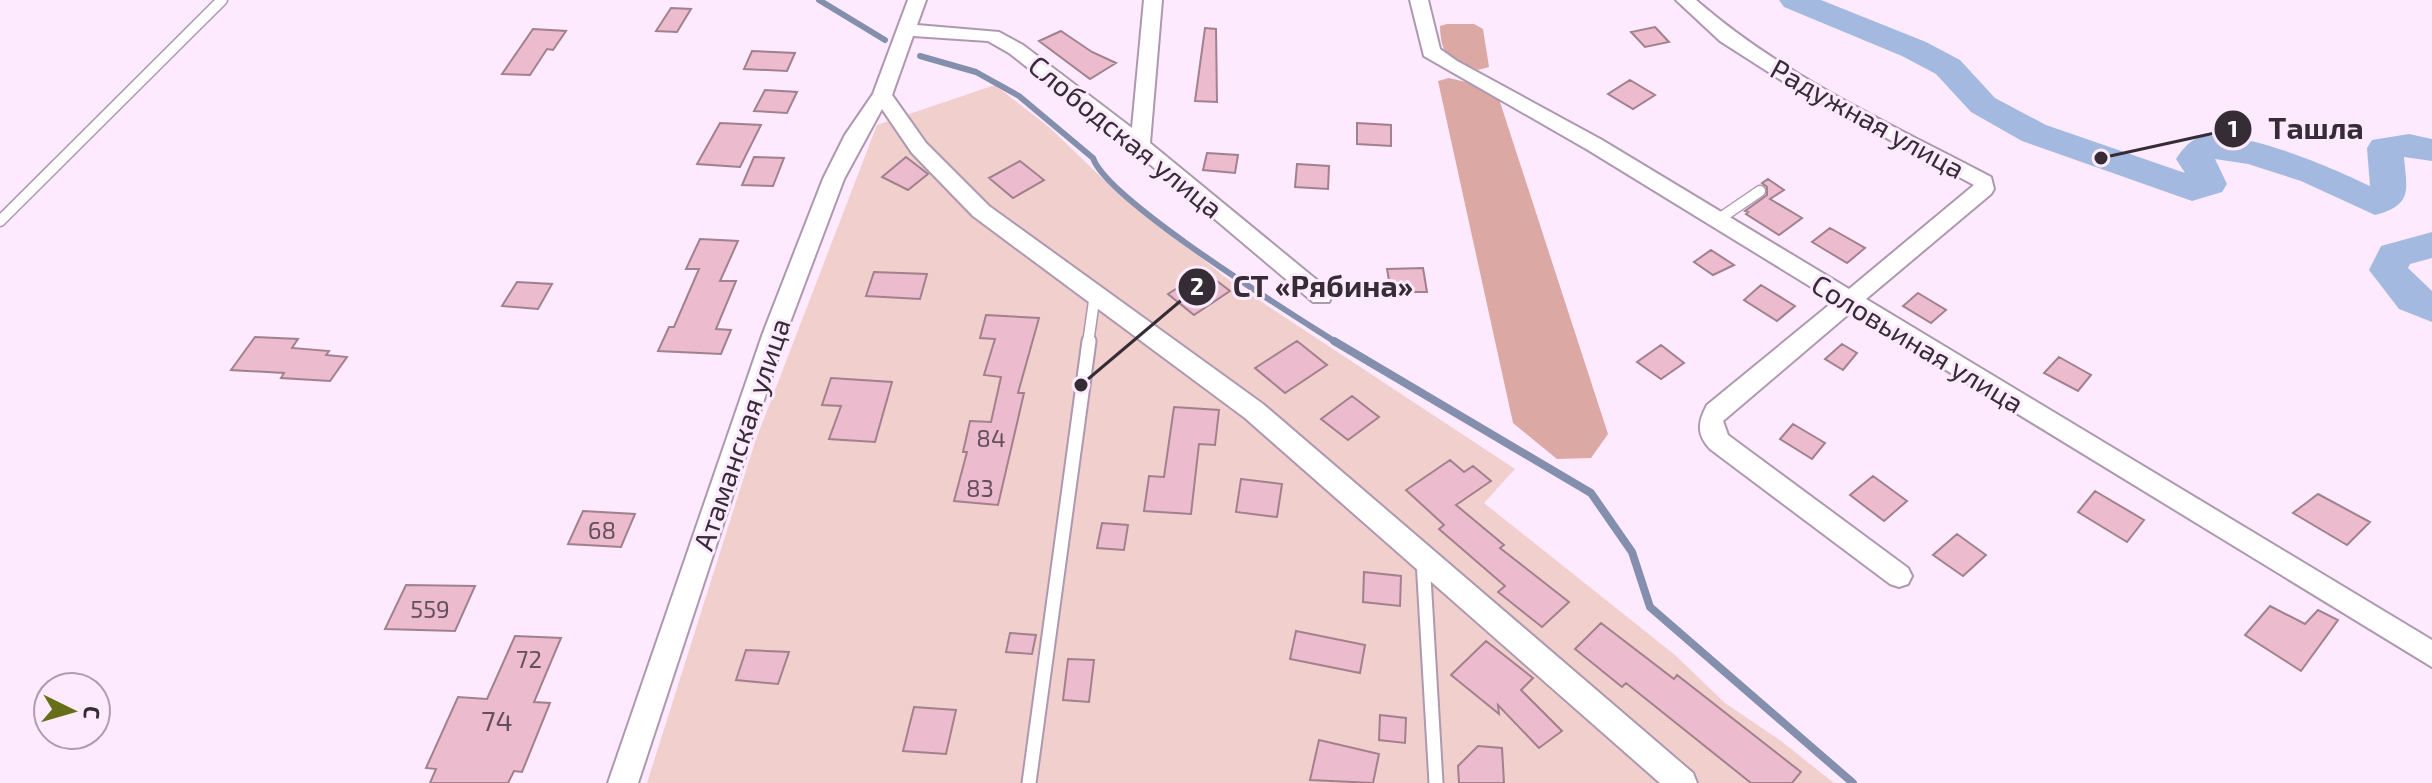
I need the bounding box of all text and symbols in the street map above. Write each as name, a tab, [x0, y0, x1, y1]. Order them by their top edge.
street label: Слободская улица	[1022, 47, 1230, 225]
street label: Радужная улица	[1765, 51, 1971, 185]
callout: Ташла	[2213, 102, 2380, 156]
text: Ташла	[2268, 109, 2364, 145]
text: 1	[2228, 113, 2238, 142]
callout: СТ «Рябина»	[1177, 260, 1429, 314]
street label: Соловьиная улица	[1806, 266, 2030, 420]
text: СТ «Рябина»	[1233, 267, 1413, 303]
text: 2	[1190, 271, 1204, 300]
street label: Атаманская улица	[685, 313, 797, 555]
house number: 84	[976, 423, 1006, 452]
house number: 83	[966, 473, 994, 502]
house number: 68	[588, 515, 616, 544]
house number: 559	[410, 594, 450, 623]
house number: 72	[516, 644, 542, 673]
north arrow	[32, 671, 112, 751]
house number: 74	[481, 703, 513, 737]
text: С	[79, 705, 106, 720]

